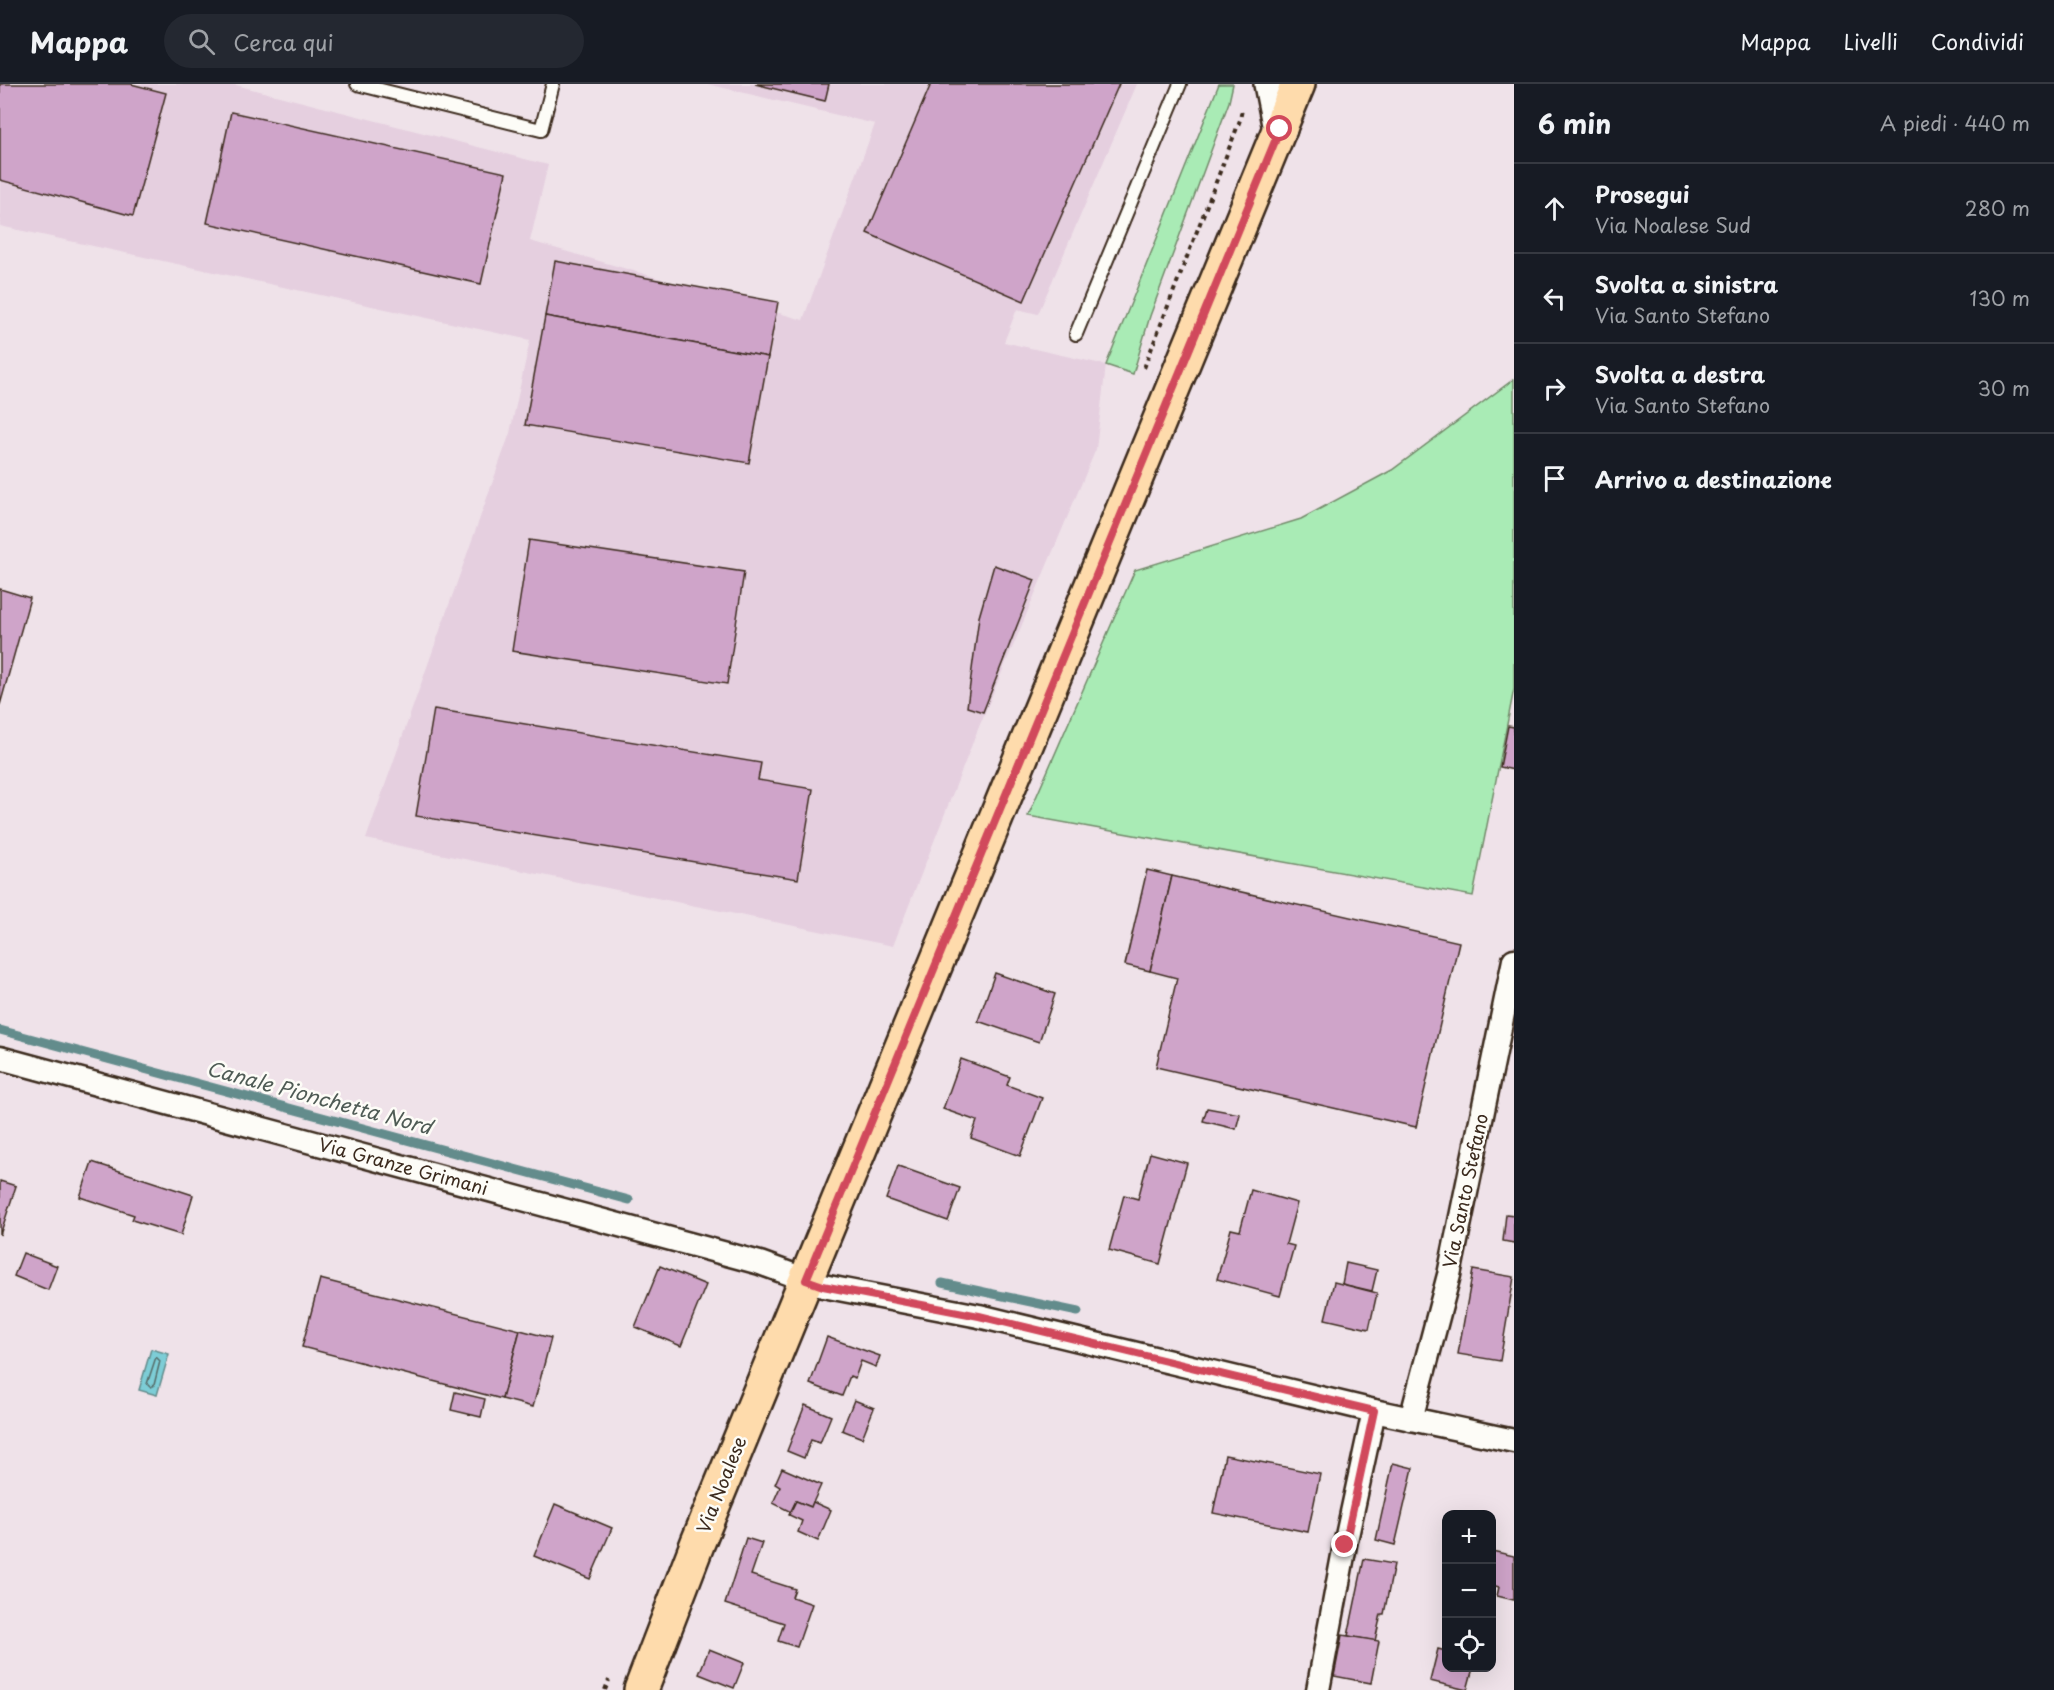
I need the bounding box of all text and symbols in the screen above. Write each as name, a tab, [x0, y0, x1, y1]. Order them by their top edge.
search box	[164, 14, 584, 68]
text: Mappa	[30, 20, 128, 63]
icon: search	[185, 25, 218, 58]
text: Cerca qui	[233, 25, 334, 58]
text: Mappa	[1741, 25, 1811, 57]
text: Livelli	[1844, 25, 1898, 57]
text: Condividi	[1931, 25, 2024, 57]
text: 6 min	[1538, 104, 1611, 143]
text: A piedi · 440 m	[1880, 108, 2030, 138]
route start	[1266, 115, 1292, 141]
text: Prosegui	[1595, 177, 1689, 210]
icon: ahead	[1538, 192, 1571, 225]
text: 280 m	[1965, 193, 2030, 223]
text: Via Noalese Sud	[1595, 210, 1751, 240]
text: Svolta a sinistra	[1595, 267, 1778, 300]
icon: left	[1538, 282, 1571, 315]
text: 130 m	[1970, 283, 2030, 313]
text: Via Santo Stefano	[1595, 300, 1770, 330]
text: Svolta a destra	[1595, 357, 1765, 390]
icon: right	[1538, 372, 1571, 405]
text: 30 m	[1977, 373, 2030, 403]
text: Via Santo Stefano	[1595, 390, 1770, 420]
icon: arrive	[1538, 462, 1571, 495]
text: Arrivo a destinazione	[1595, 462, 1832, 495]
water label: Canale Pionchetta Nord	[203, 1053, 438, 1142]
street label: Via Santo Stefano	[1435, 1111, 1494, 1271]
street label: Via Granze Grimani	[316, 1130, 491, 1201]
street label: Via Noalese	[689, 1432, 752, 1537]
map controls	[1442, 1510, 1496, 1672]
button: +	[1442, 1510, 1496, 1564]
route end	[1331, 1531, 1357, 1557]
button: −	[1442, 1564, 1496, 1618]
button: locate	[1442, 1618, 1496, 1672]

